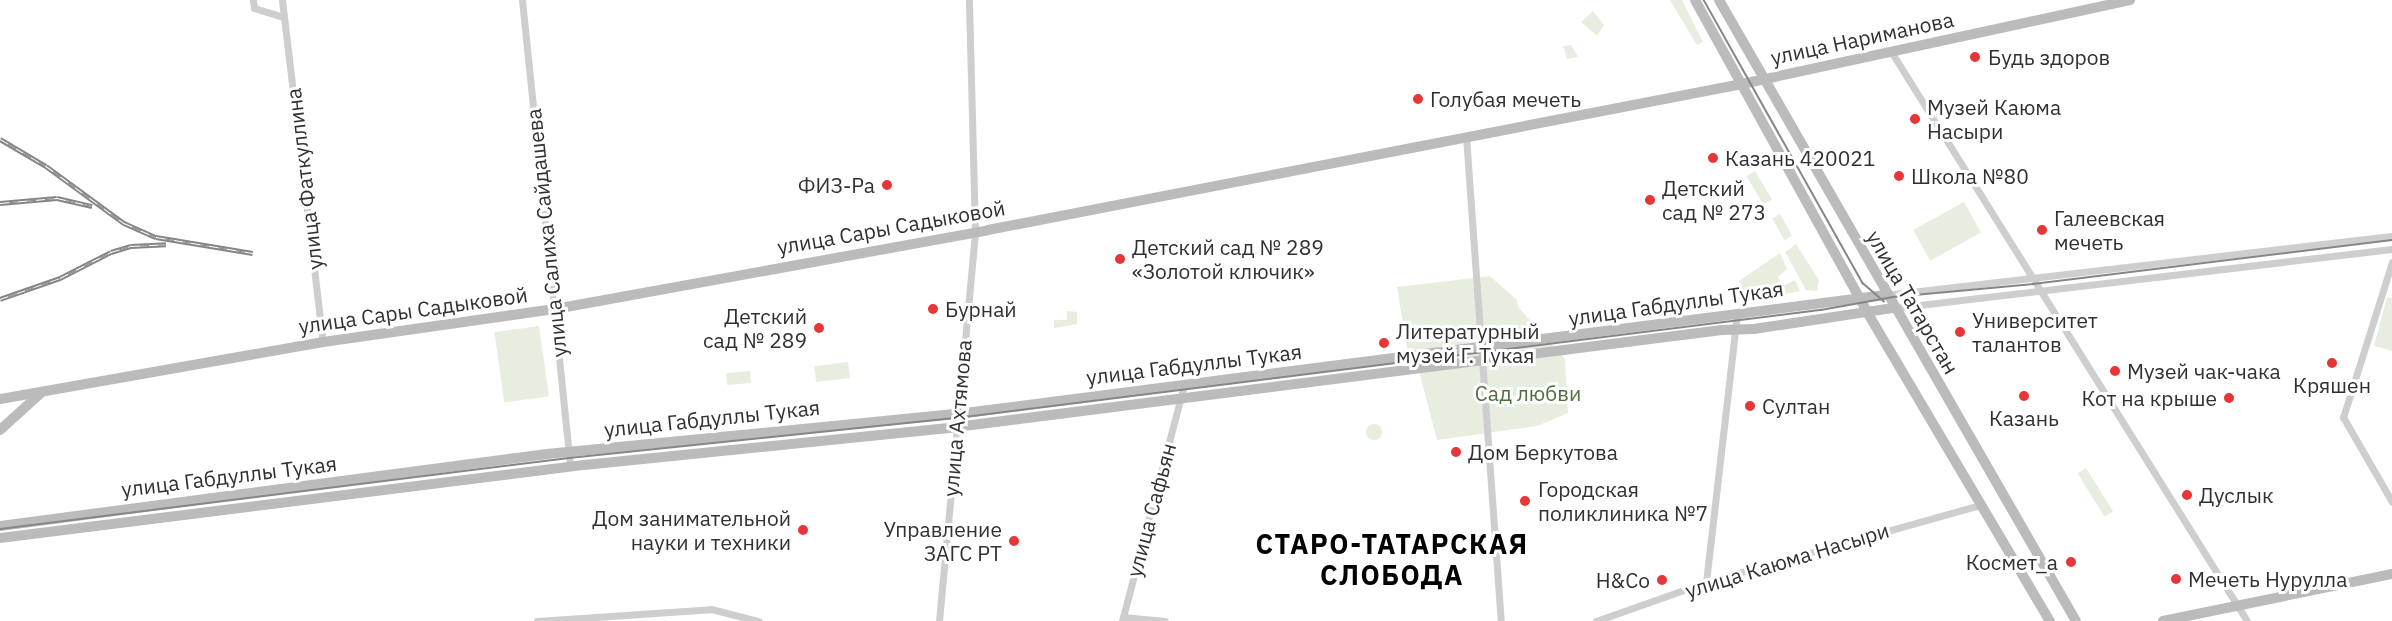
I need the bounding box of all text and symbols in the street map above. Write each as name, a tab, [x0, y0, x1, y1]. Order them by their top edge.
street label: улица Нариманова	[1768, 6, 1956, 70]
place label: Будь здоров	[1988, 44, 2110, 70]
marker: Будь здоров	[1966, 48, 1984, 66]
place label: Голубая мечеть	[1430, 86, 1581, 112]
street label: улица Фаткуллина	[280, 87, 328, 271]
marker: Голубая мечеть	[1411, 92, 1425, 106]
place label: Музей Каюма Насыри	[1927, 94, 2061, 144]
street label: улица Салиха Сайдашева	[520, 107, 572, 359]
marker: Музей Каюма Насыри	[1908, 112, 1922, 126]
place label: Казань 420021	[1725, 145, 1875, 171]
marker: Казань 420021	[1706, 151, 1720, 165]
place label: Школа №80	[1911, 163, 2029, 189]
marker: Школа №80	[1892, 169, 1906, 183]
place label: ФИЗ-Ра	[798, 172, 875, 198]
place label: Детский сад № 273	[1662, 175, 1766, 225]
marker: ФИЗ-Ра	[880, 178, 894, 192]
marker: Детский сад № 273	[1643, 193, 1657, 207]
street label: улица Сары Садыковой	[775, 195, 1007, 259]
place label: Галеевская мечеть	[2054, 205, 2165, 255]
marker: Галеевская мечеть	[2035, 223, 2049, 237]
street label: улица Татарстан	[1862, 226, 1964, 378]
place label: Детский сад № 289 «Золотой ключик»	[1132, 234, 1324, 284]
marker: Детский сад № 289 «Золотой ключик»	[1113, 252, 1127, 266]
street label: улица Габдуллы Тукая	[1567, 275, 1785, 331]
street label: улица Сары Садыковой	[297, 281, 529, 339]
place label: Бурнай	[945, 296, 1017, 322]
marker: Бурнай	[926, 302, 940, 316]
place label: Детский сад № 289	[703, 303, 807, 353]
place label: Университет талантов	[1972, 307, 2098, 357]
place label: Литературный музей Г. Тукая	[1396, 318, 1540, 368]
marker: Детский сад № 289	[812, 321, 826, 335]
marker: Университет талантов	[1953, 325, 1967, 339]
marker: Литературный музей Г. Тукая	[1377, 336, 1391, 350]
street label: улица Ахтямова	[938, 338, 976, 498]
street label: улица Габдуллы Тукая	[1085, 338, 1303, 390]
marker: Кряшен	[2325, 356, 2339, 370]
place label: Музей чак-чака	[2127, 358, 2281, 384]
marker: Музей чак-чака	[2108, 364, 2122, 378]
place label: Кряшен	[2293, 372, 2371, 398]
park label: Сад любви	[1475, 380, 1581, 406]
place label: Кот на крыше	[2082, 385, 2217, 411]
marker: Казань	[2017, 389, 2031, 403]
marker: Кот на крыше	[2222, 391, 2236, 405]
place label: Султан	[1762, 393, 1830, 419]
street label: улица Габдуллы Тукая	[603, 394, 821, 442]
marker: Султан	[1743, 399, 1757, 413]
place label: Казань	[1989, 405, 2059, 431]
place label: Дом Беркутова	[1468, 439, 1618, 465]
street label: улица Сафьян	[1121, 440, 1181, 580]
marker: Дом Беркутова	[1449, 445, 1463, 459]
street label: улица Габдуллы Тукая	[120, 450, 338, 502]
place label: Городская поликлиника №7	[1538, 476, 1708, 526]
place label: Дуслык	[2199, 482, 2273, 508]
marker: Дуслык	[2180, 488, 2194, 502]
marker: Городская поликлиника №7	[1516, 492, 1534, 510]
place label: Дом занимательной науки и техники	[592, 505, 791, 555]
place label: Управление ЗАГС РТ	[884, 516, 1002, 566]
street label: улица Каюма Насыри	[1682, 517, 1892, 603]
marker: Дом занимательной науки и техники	[796, 523, 810, 537]
district label: СТАРО-ТАТАРСКАЯ СЛОБОДА	[1255, 527, 1529, 590]
marker: Управление ЗАГС РТ	[1007, 534, 1021, 548]
place label: Космет_а	[1966, 549, 2058, 575]
marker: Космет_а	[2062, 553, 2080, 571]
place label: Мечеть Нурулла	[2188, 566, 2347, 592]
place label: H&Co	[1596, 567, 1650, 593]
marker: Мечеть Нурулла	[2169, 572, 2183, 586]
marker: H&Co	[1655, 573, 1669, 587]

